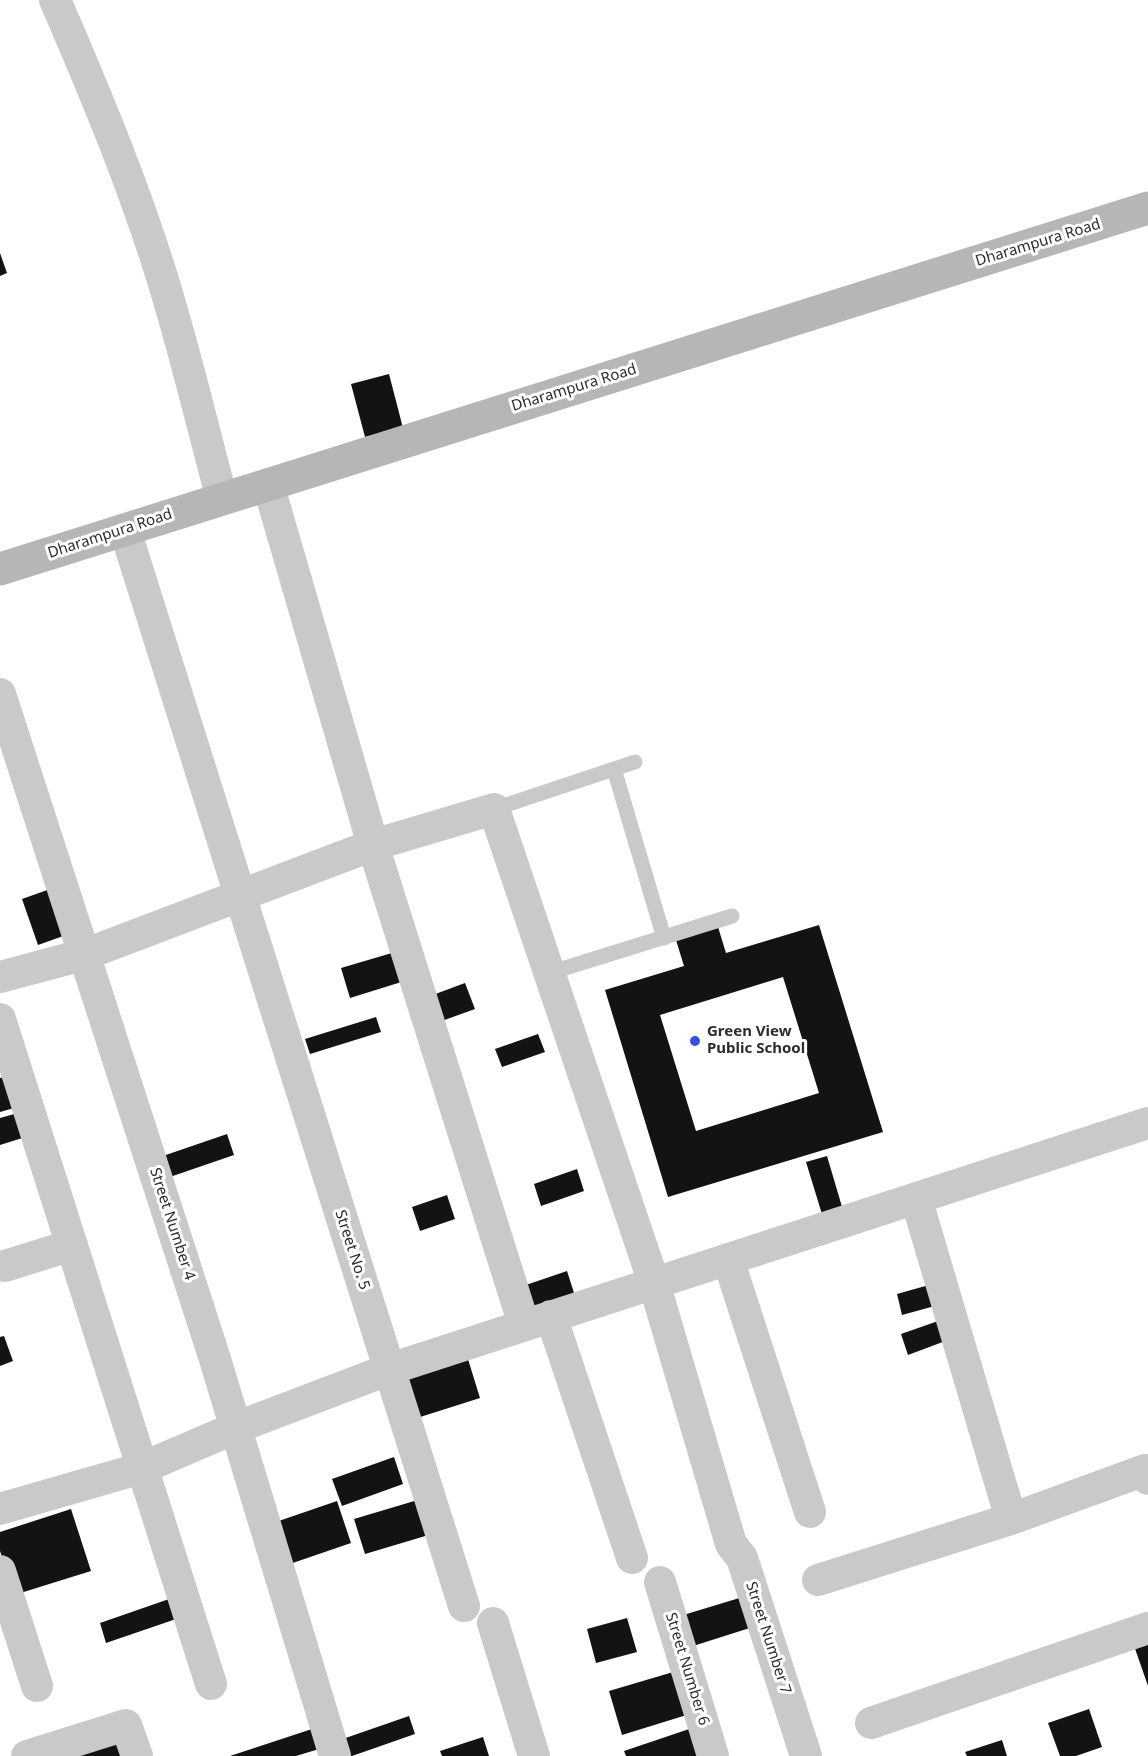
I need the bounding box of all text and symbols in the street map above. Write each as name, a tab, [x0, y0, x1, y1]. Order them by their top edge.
street label: Dharampura Road	[973, 215, 1103, 271]
street label: Dharampura Road	[509, 360, 639, 416]
street label: Dharampura Road	[46, 505, 174, 563]
place label: Green View Public School	[707, 1023, 805, 1058]
marker: Green View Public School	[688, 1034, 702, 1048]
street label: Street Number 4	[145, 1166, 199, 1282]
street label: Street No. 5	[331, 1208, 373, 1292]
street label: Street Number 7	[741, 1580, 795, 1696]
street label: Street Number 6	[661, 1611, 713, 1727]

